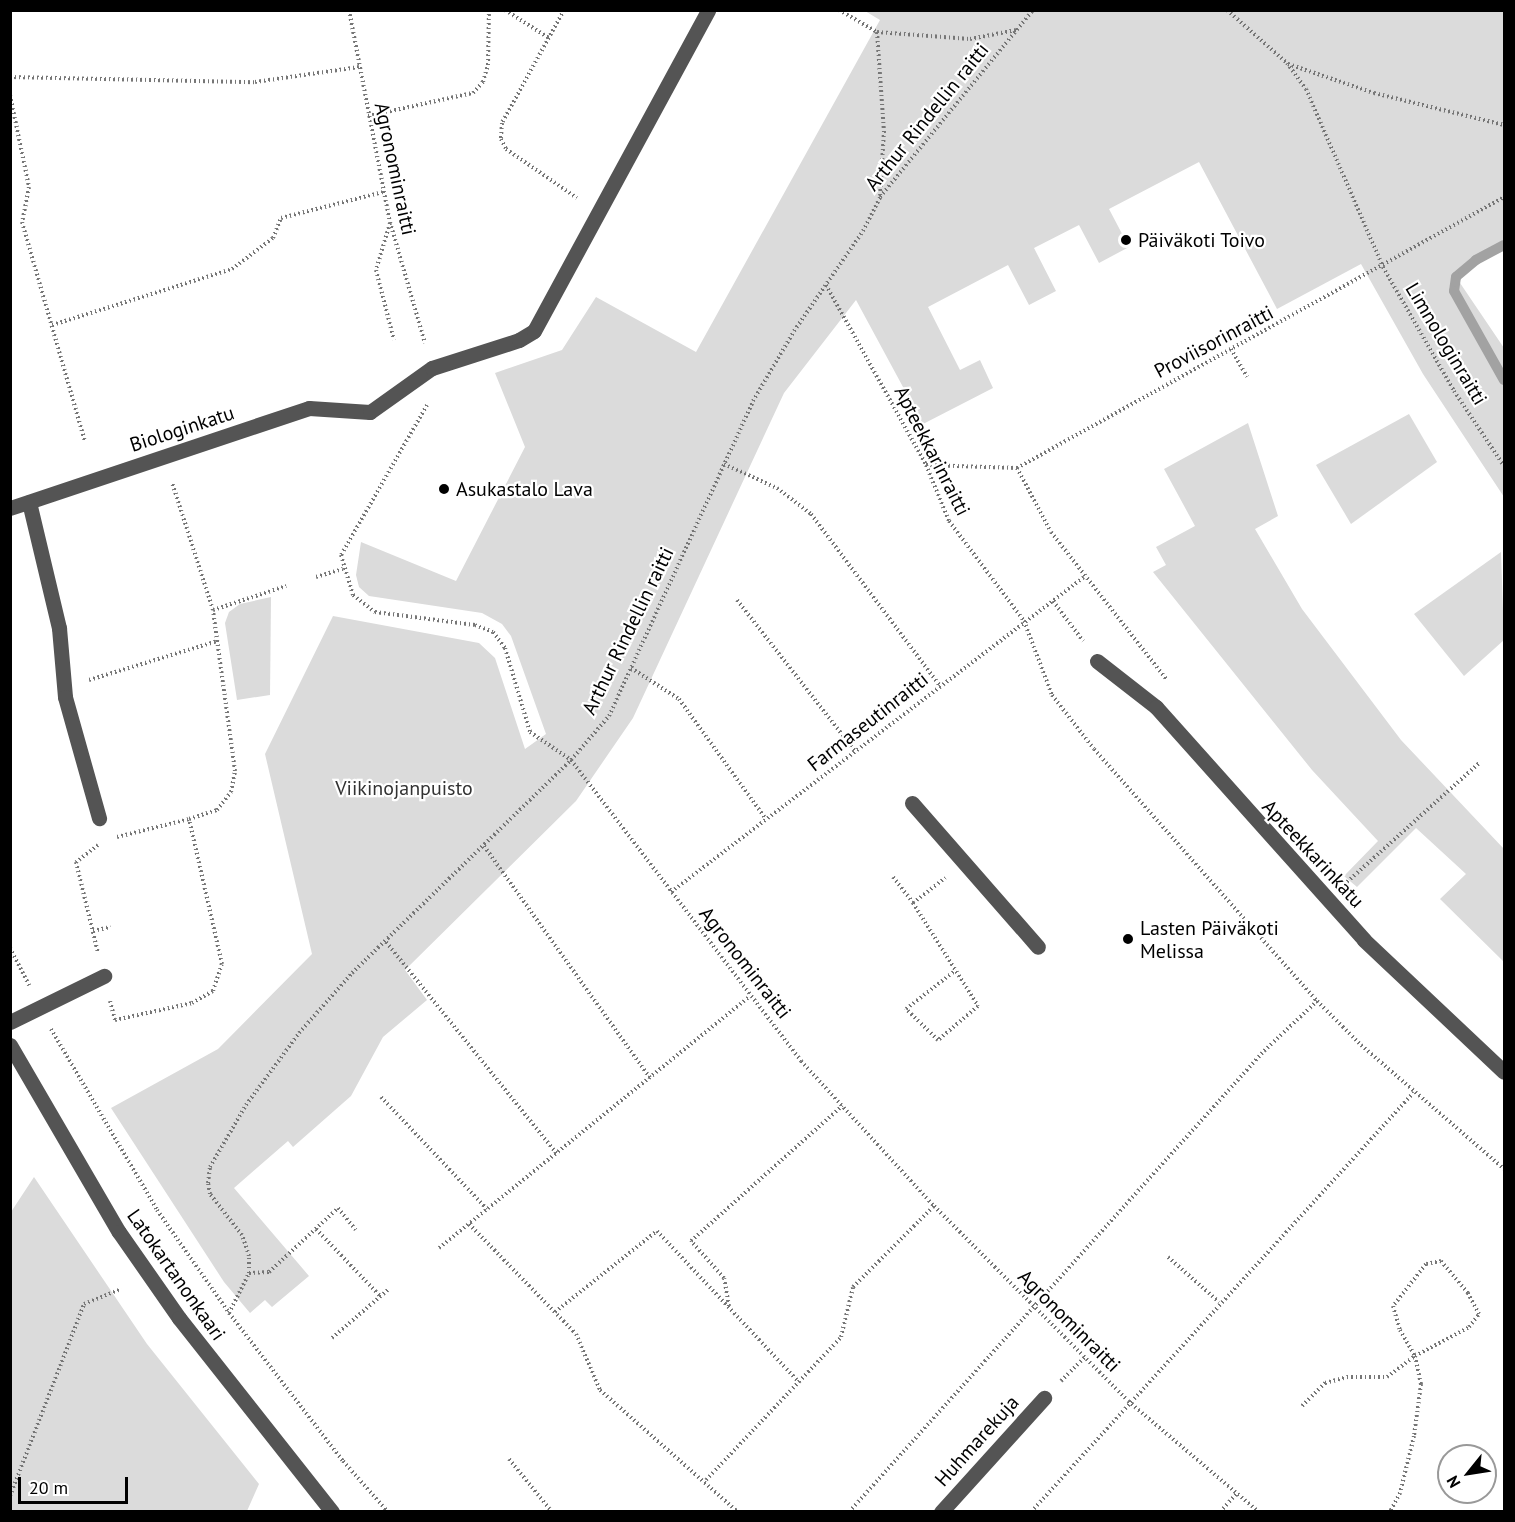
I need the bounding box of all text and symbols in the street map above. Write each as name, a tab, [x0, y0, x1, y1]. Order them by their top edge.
street label: Arthur Rindellin raitti	[860, 38, 994, 196]
street label: Agronominraitti	[369, 101, 421, 237]
place label: Päiväkoti Toivo	[1138, 228, 1266, 252]
marker: Päiväkoti Toivo	[1119, 233, 1133, 247]
street label: Limnologinraitti	[1400, 279, 1492, 409]
street label: Proviisorinraitti	[1150, 301, 1278, 383]
street label: Apteekkarinraitti	[889, 382, 975, 520]
street label: Biologinkatu	[127, 401, 237, 457]
place label: Asukastalo Lava	[456, 477, 593, 501]
marker: Asukastalo Lava	[437, 482, 451, 496]
street label: Arthur Rindellin raitti	[577, 543, 679, 719]
street label: Farmaseutinraitti	[803, 667, 933, 777]
park label: Viikinojanpuisto	[335, 776, 473, 800]
street label: Apteekkarinkatu	[1257, 795, 1369, 913]
street label: Agronominraitti	[694, 902, 796, 1024]
place label: Lasten Päiväkoti Melissa	[1140, 916, 1279, 963]
marker: Lasten Päiväkoti Melissa	[1121, 932, 1135, 946]
street label: Latokartanonkaari	[122, 1205, 230, 1345]
street label: Agronominraitti	[1013, 1265, 1125, 1377]
street label: Huhmarekuja	[930, 1391, 1024, 1491]
north arrow	[1437, 1444, 1497, 1504]
scale bar	[21, 1465, 130, 1503]
text: N	[1442, 1472, 1464, 1492]
text: 20 m	[29, 1476, 68, 1499]

